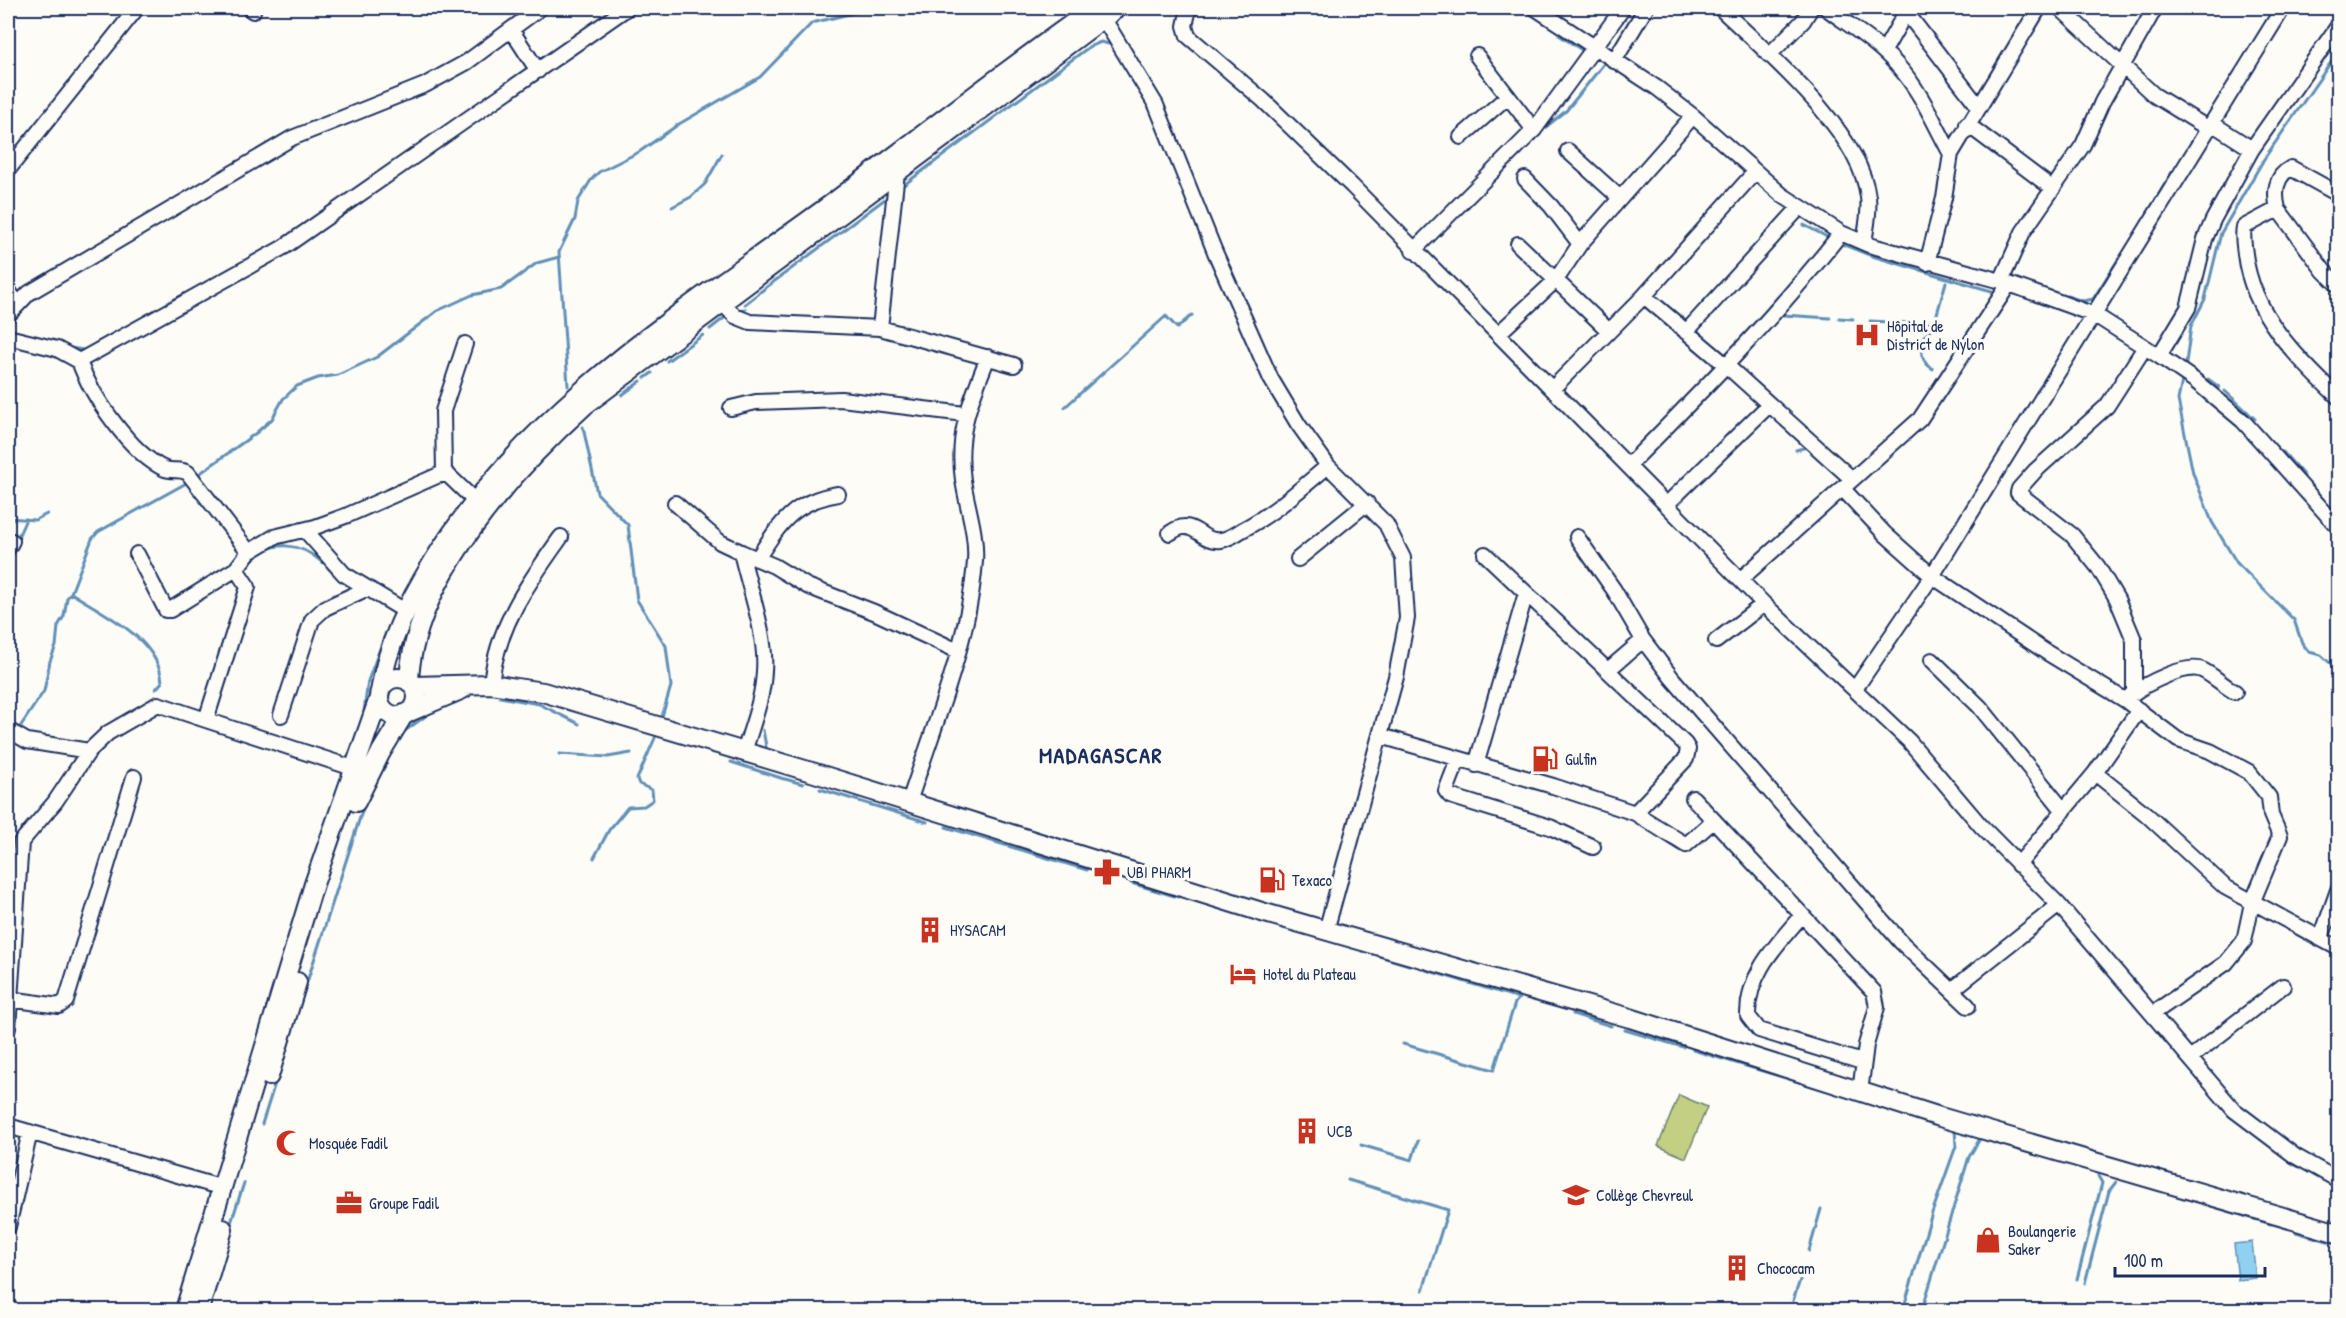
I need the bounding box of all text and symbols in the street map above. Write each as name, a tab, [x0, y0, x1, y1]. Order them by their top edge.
place label: Hôpital de District de Nylon	[1887, 315, 1985, 355]
hospital icon: Hôpital de District de Nylon	[1852, 320, 1882, 350]
district label: MADAGASCAR	[1039, 740, 1163, 770]
fuel station icon: Gulfin	[1530, 744, 1560, 774]
place label: Gulfin	[1565, 748, 1597, 770]
pharmacy icon: UBI PHARM	[1092, 857, 1122, 887]
place label: UBI PHARM	[1127, 861, 1191, 883]
fuel station icon: Texaco	[1257, 865, 1287, 895]
place label: Texaco	[1292, 869, 1333, 891]
building icon: HYSACAM	[915, 915, 945, 945]
place label: HYSACAM	[950, 919, 1006, 941]
hotel icon: Hotel du Plateau	[1228, 959, 1258, 989]
place label: Hotel du Plateau	[1263, 963, 1356, 985]
building icon: UCB	[1292, 1116, 1322, 1146]
place label: UCB	[1327, 1120, 1353, 1142]
mosque icon: Mosquée Fadil	[274, 1128, 304, 1158]
place label: Mosquée Fadil	[309, 1132, 388, 1154]
school or university icon: Collège Chevreul	[1561, 1180, 1591, 1210]
place label: Collège Chevreul	[1596, 1184, 1694, 1206]
office icon: Groupe Fadil	[334, 1188, 364, 1218]
place label: Groupe Fadil	[369, 1192, 440, 1214]
place label: Boulangerie Saker	[2008, 1220, 2077, 1260]
shop icon: Boulangerie Saker	[1973, 1225, 2003, 1255]
scale bar	[2115, 1240, 2265, 1278]
text: 100 m	[2124, 1248, 2163, 1273]
building icon: Chococam	[1722, 1253, 1752, 1283]
place label: Chococam	[1757, 1257, 1815, 1279]

